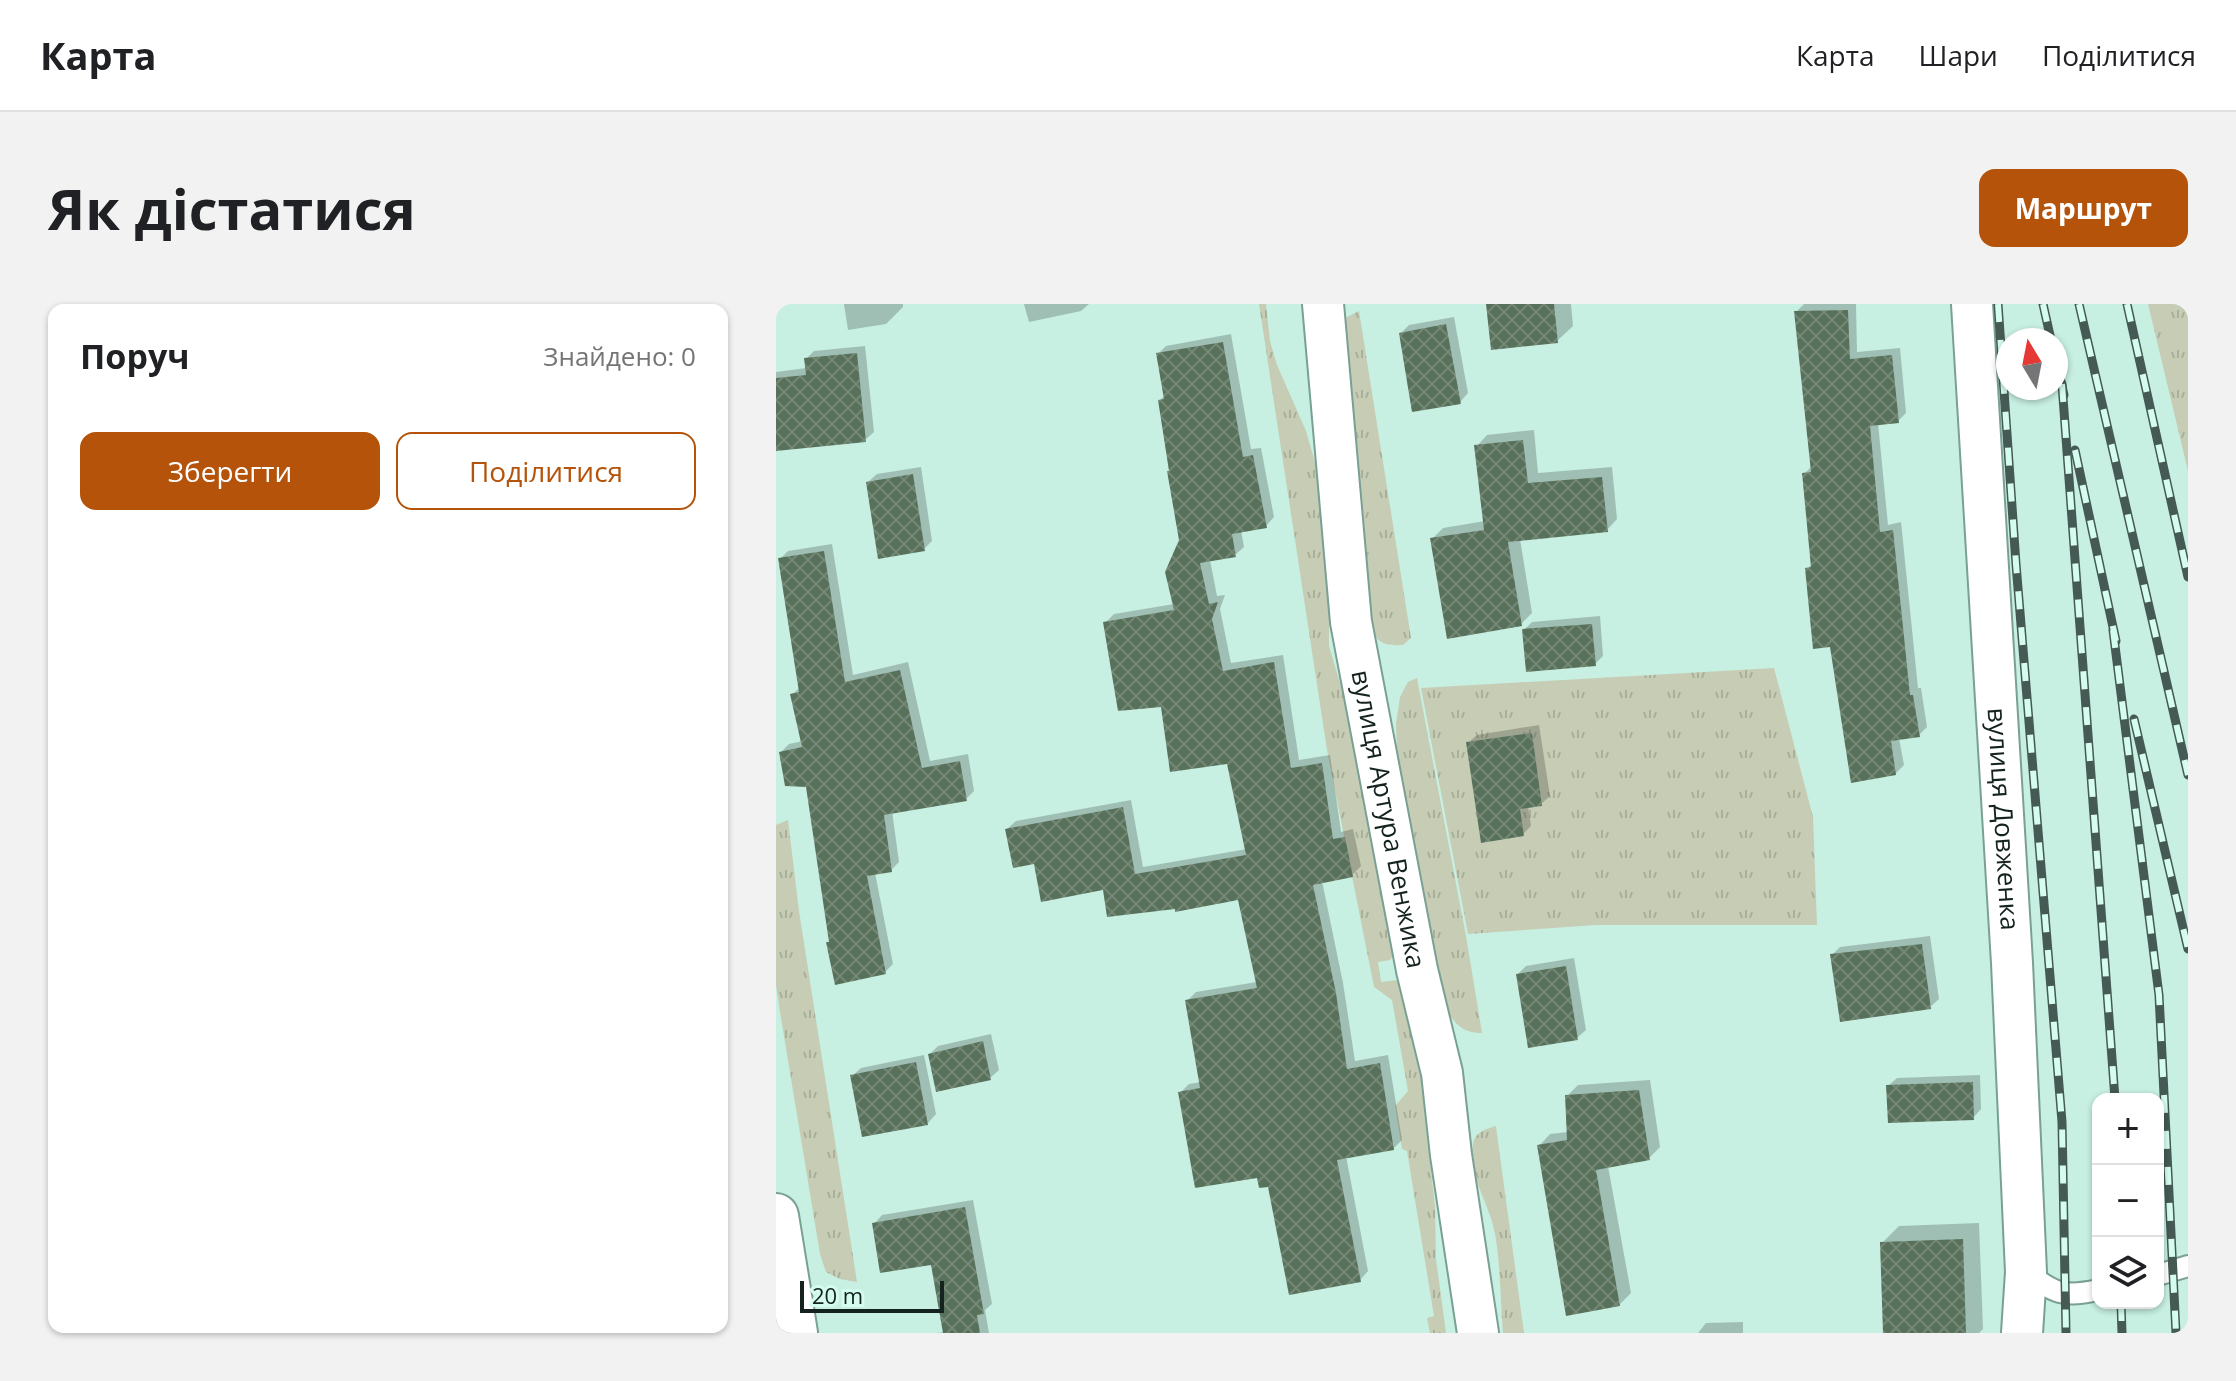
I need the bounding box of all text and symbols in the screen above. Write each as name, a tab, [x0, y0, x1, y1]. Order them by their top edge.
text: Карта	[40, 29, 157, 81]
text: Карта	[1796, 36, 1875, 74]
text: Шари	[1919, 36, 1998, 74]
text: Поділитися	[2042, 36, 2196, 74]
button: Маршрут	[1979, 169, 2188, 247]
text: Як дістатися	[48, 170, 416, 246]
north arrow	[1996, 328, 2068, 400]
text: Поруч	[80, 333, 190, 379]
text: Знайдено: 0	[543, 338, 696, 374]
button: Зберегти	[80, 432, 380, 510]
button: Поділитися	[396, 432, 696, 510]
street label: вулиця Артура Венжика	[1343, 667, 1435, 971]
street label: вулиця Довженка	[1980, 706, 2029, 932]
map controls	[2092, 1093, 2164, 1309]
button: +	[2092, 1093, 2164, 1165]
button: −	[2092, 1165, 2164, 1237]
button: layers	[2092, 1237, 2164, 1309]
scale bar	[800, 1277, 944, 1313]
text: 20 m	[812, 1280, 863, 1310]

